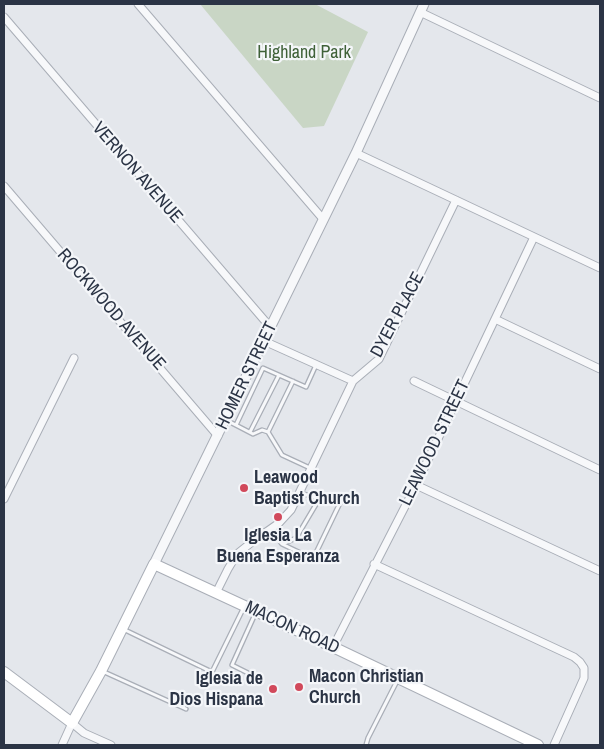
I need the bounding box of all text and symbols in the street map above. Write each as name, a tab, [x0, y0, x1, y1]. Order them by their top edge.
park label: Highland Park	[257, 42, 351, 64]
street label: VERNON AVENUE	[87, 118, 187, 228]
street label: ROCKWOOD AVENUE	[52, 245, 170, 375]
street label: DYER PLACE	[367, 269, 429, 361]
street label: HOMER STREET	[212, 319, 282, 433]
street label: LEAWOOD STREET	[395, 377, 475, 509]
place label: Leawood Baptist Church	[254, 467, 360, 509]
marker: Leawood Baptist Church	[238, 482, 250, 494]
marker: Iglesia La Buena Esperanza	[272, 511, 284, 523]
place label: Iglesia La Buena Esperanza	[216, 525, 340, 568]
street label: MACON ROAD	[241, 597, 343, 659]
place label: Macon Christian Church	[309, 666, 424, 709]
place label: Iglesia de Dios Hispana	[169, 668, 263, 711]
marker: Macon Christian Church	[293, 681, 305, 693]
marker: Iglesia de Dios Hispana	[267, 683, 279, 695]

